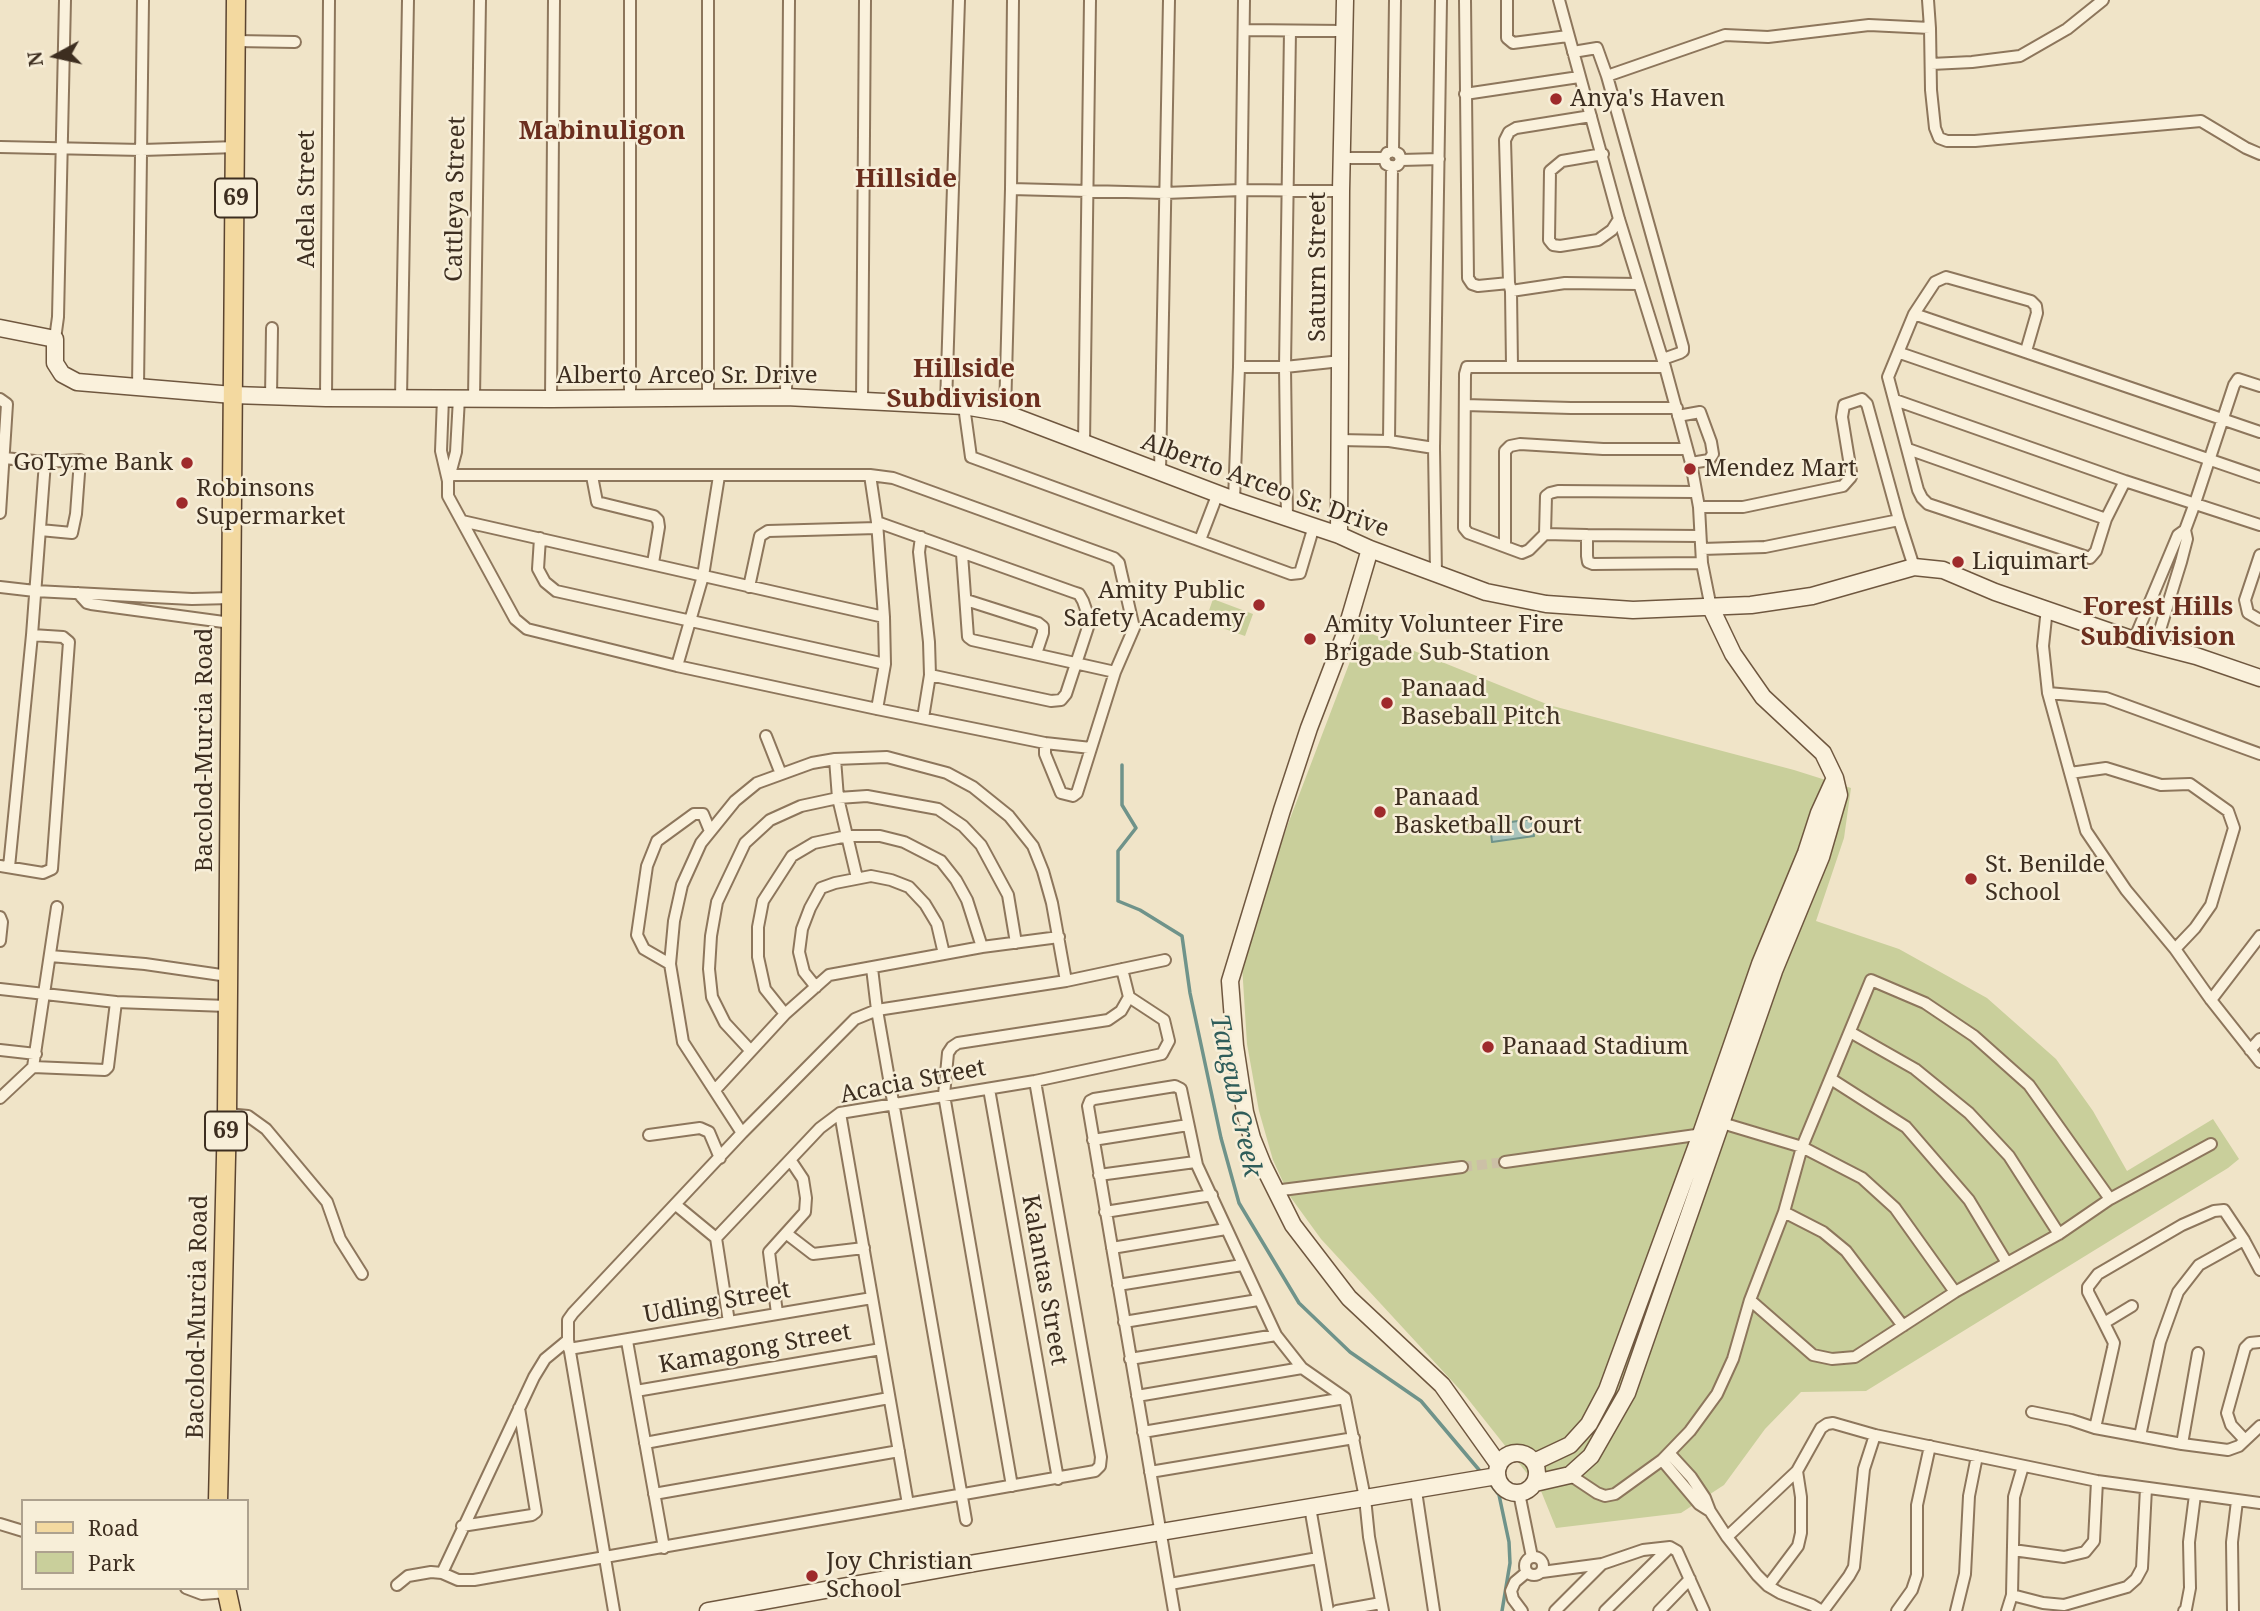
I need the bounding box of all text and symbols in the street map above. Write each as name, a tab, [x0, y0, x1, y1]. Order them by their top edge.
north arrow	[21, 21, 91, 91]
text: N	[21, 50, 49, 68]
place label: Anya's Haven	[1570, 85, 1725, 113]
marker: Anya's Haven	[1548, 91, 1564, 107]
street label: Cattleya Street	[440, 116, 472, 282]
district label: Mabinuligon	[518, 116, 686, 148]
street label: Adela Street	[293, 130, 321, 268]
district label: Hillside	[855, 164, 957, 196]
road number: 69	[215, 178, 257, 218]
street label: Saturn Street	[1304, 192, 1332, 342]
district label: Hillside Subdivision	[886, 354, 1042, 416]
street label: Alberto Arceo Sr. Drive	[556, 362, 818, 390]
street label: Alberto Arceo Sr. Drive	[1137, 428, 1393, 544]
place label: GoTyme Bank	[13, 449, 173, 477]
marker: GoTyme Bank	[179, 455, 195, 471]
place label: Mendez Mart	[1704, 455, 1857, 483]
marker: Mendez Mart	[1682, 461, 1698, 477]
place label: Robinsons Supermarket	[196, 475, 346, 531]
marker: Robinsons Supermarket	[174, 495, 190, 511]
place label: Liquimart	[1972, 548, 2088, 576]
marker: Liquimart	[1950, 554, 1966, 570]
place label: Amity Public Safety Academy	[1063, 577, 1245, 633]
district label: Forest Hills Subdivision	[2080, 592, 2236, 654]
marker: Amity Public Safety Academy	[1251, 597, 1267, 613]
place label: Amity Volunteer Fire Brigade Sub-Station	[1324, 611, 1564, 667]
street label: Bacolod-Murcia Road	[191, 628, 219, 872]
marker: Amity Volunteer Fire Brigade Sub-Station	[1302, 631, 1318, 647]
place label: Panaad Baseball Pitch	[1401, 675, 1561, 731]
marker: Panaad Baseball Pitch	[1379, 695, 1395, 711]
place label: Panaad Basketball Court	[1394, 784, 1582, 840]
marker: Panaad Basketball Court	[1372, 804, 1388, 820]
place label: St. Benilde School	[1985, 851, 2105, 907]
marker: St. Benilde School	[1963, 871, 1979, 887]
water label: Tangub Creek	[1203, 1012, 1267, 1180]
place label: Panaad Stadium	[1502, 1033, 1689, 1061]
marker: Panaad Stadium	[1480, 1039, 1496, 1055]
street label: Acacia Street	[838, 1054, 988, 1110]
road number: 69	[205, 1112, 247, 1150]
street label: Kalantas Street	[1015, 1192, 1073, 1368]
street label: Bacolod-Murcia Road	[181, 1195, 215, 1439]
street label: Udling Street	[641, 1276, 793, 1330]
street label: Kamagong Street	[657, 1318, 853, 1380]
legend	[21, 1499, 248, 1590]
text: Road	[88, 1514, 139, 1542]
place label: Joy Christian School	[826, 1548, 973, 1604]
text: Park	[88, 1549, 135, 1577]
marker: Joy Christian School	[804, 1568, 820, 1584]

